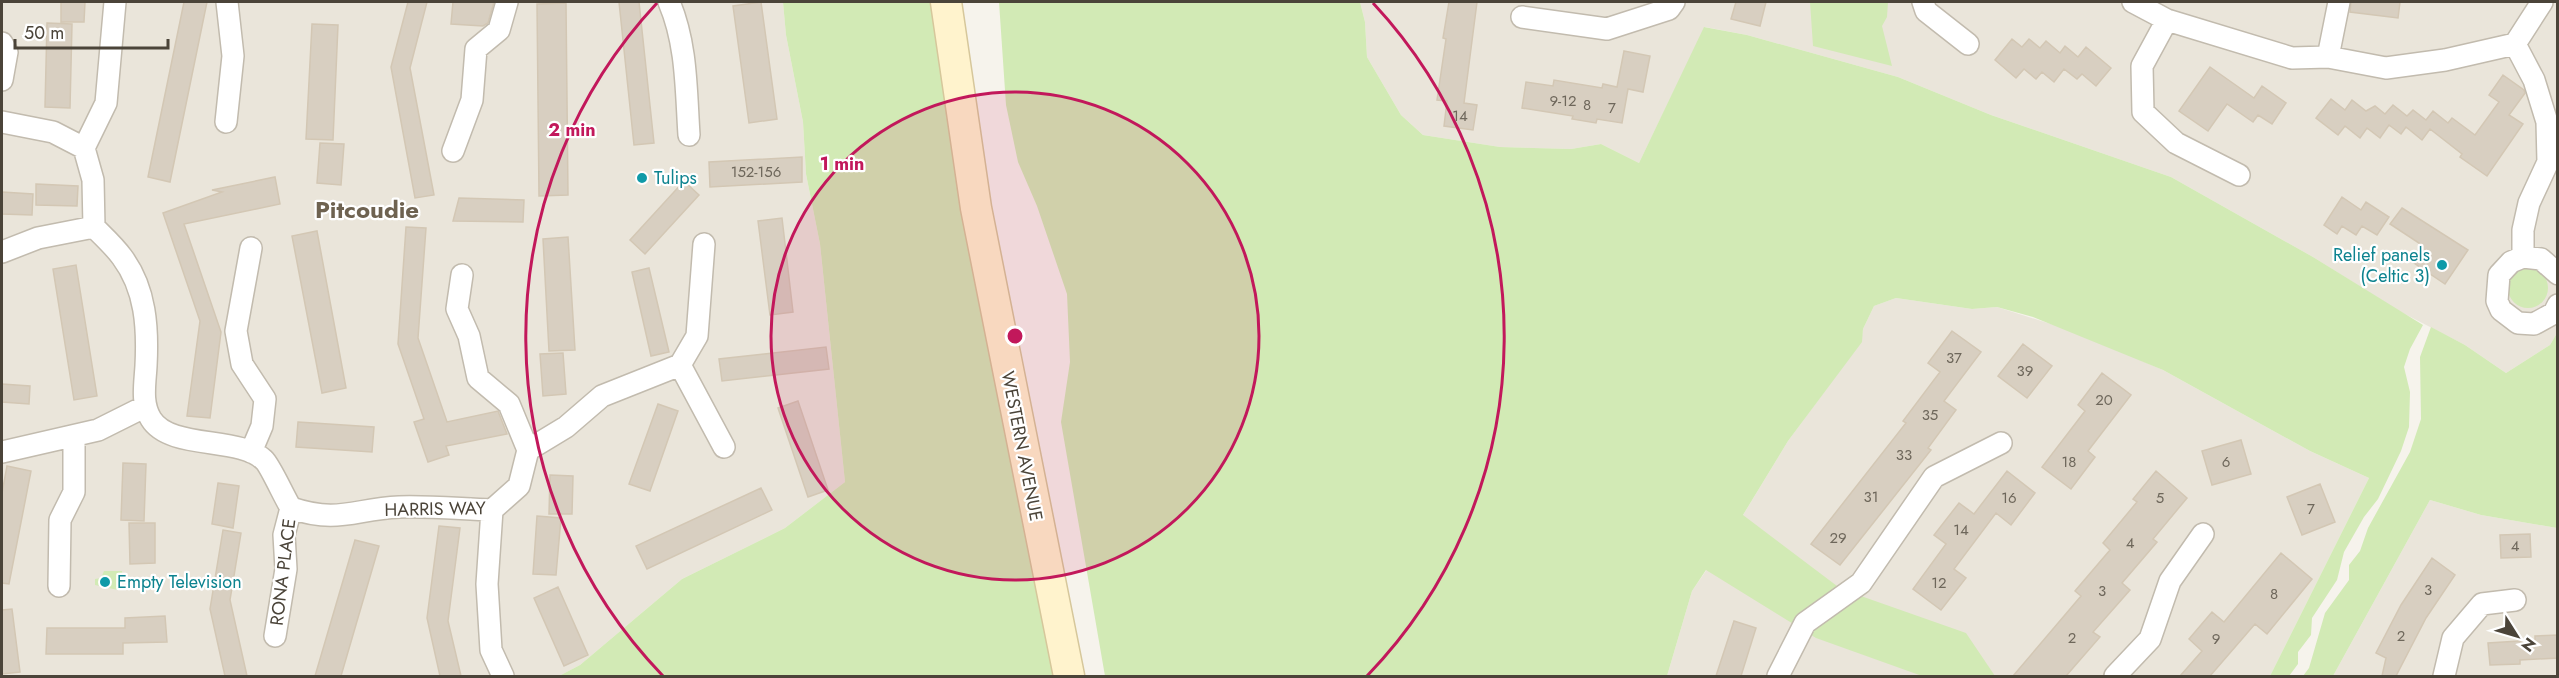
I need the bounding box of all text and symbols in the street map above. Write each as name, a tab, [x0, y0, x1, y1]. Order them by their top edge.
scale bar	[15, 12, 168, 50]
text: 50 m	[24, 20, 64, 46]
house number: 9-12	[1549, 90, 1577, 112]
house number: 8	[1583, 94, 1591, 116]
house number: 7	[1608, 97, 1616, 119]
house number: 14	[1452, 105, 1468, 127]
text: 2 min	[548, 117, 596, 143]
text: 1 min	[820, 151, 864, 177]
house number: 152-156	[731, 161, 781, 183]
place label: Tulips	[654, 165, 697, 191]
marker: Tulips	[635, 171, 649, 185]
district label: Pitcoudie	[315, 192, 419, 227]
place label: Relief panels (Celtic 3)	[2333, 242, 2430, 289]
marker: Relief panels (Celtic 3)	[2435, 258, 2449, 272]
centre of rings	[1005, 326, 1025, 346]
house number: 37	[1946, 347, 1962, 369]
house number: 39	[2017, 360, 2033, 382]
street label: WESTERN AVENUE	[995, 369, 1049, 523]
house number: 20	[2095, 389, 2113, 411]
house number: 35	[1922, 404, 1938, 426]
house number: 33	[1896, 444, 1912, 466]
house number: 18	[2062, 451, 2076, 473]
house number: 6	[2222, 451, 2230, 473]
house number: 31	[1864, 486, 1878, 508]
house number: 16	[2001, 487, 2017, 509]
house number: 5	[2156, 487, 2164, 509]
street label: HARRIS WAY	[384, 495, 487, 523]
house number: 7	[2307, 498, 2315, 520]
street label: RONA PLACE	[264, 517, 302, 627]
house number: 14	[1953, 519, 1969, 541]
house number: 29	[1829, 527, 1847, 549]
house number: 4	[2126, 532, 2135, 554]
house number: 4	[2511, 535, 2520, 557]
place label: Empty Television	[117, 569, 242, 595]
house number: 12	[1931, 572, 1947, 594]
marker: Empty Television	[98, 575, 112, 589]
house number: 3	[2424, 579, 2432, 601]
house number: 3	[2098, 580, 2106, 602]
house number: 8	[2270, 583, 2278, 605]
north arrow	[2487, 606, 2547, 666]
house number: 2	[2397, 625, 2405, 647]
house number: 2	[2068, 627, 2076, 649]
house number: 9	[2212, 628, 2220, 650]
text: N	[2516, 633, 2542, 657]

